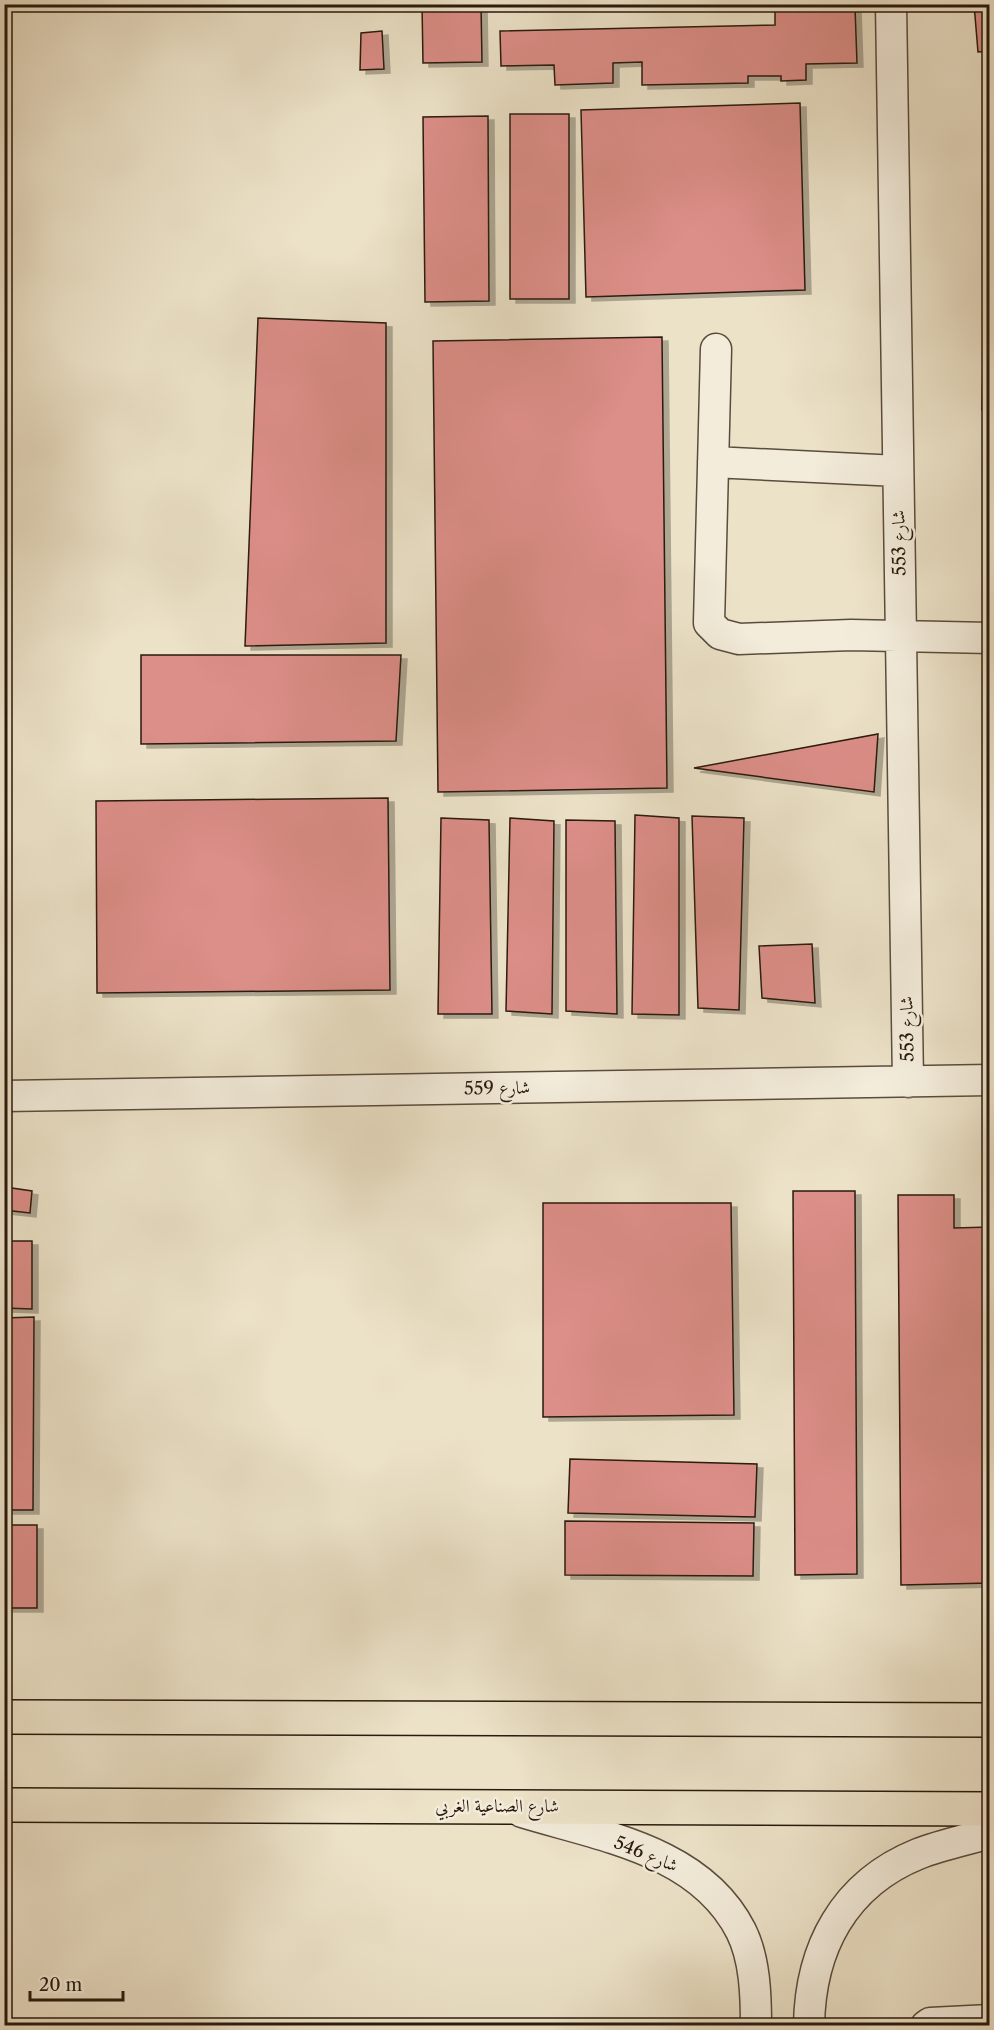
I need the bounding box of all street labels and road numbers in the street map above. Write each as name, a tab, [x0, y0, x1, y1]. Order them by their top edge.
street label: شارع 553	[887, 510, 915, 576]
street label: شارع 553	[895, 996, 923, 1062]
street label: شارع 559	[464, 1076, 530, 1104]
street label: شارع الصناعية الغربي	[435, 1795, 559, 1821]
street label: شارع 546	[609, 1831, 681, 1880]

